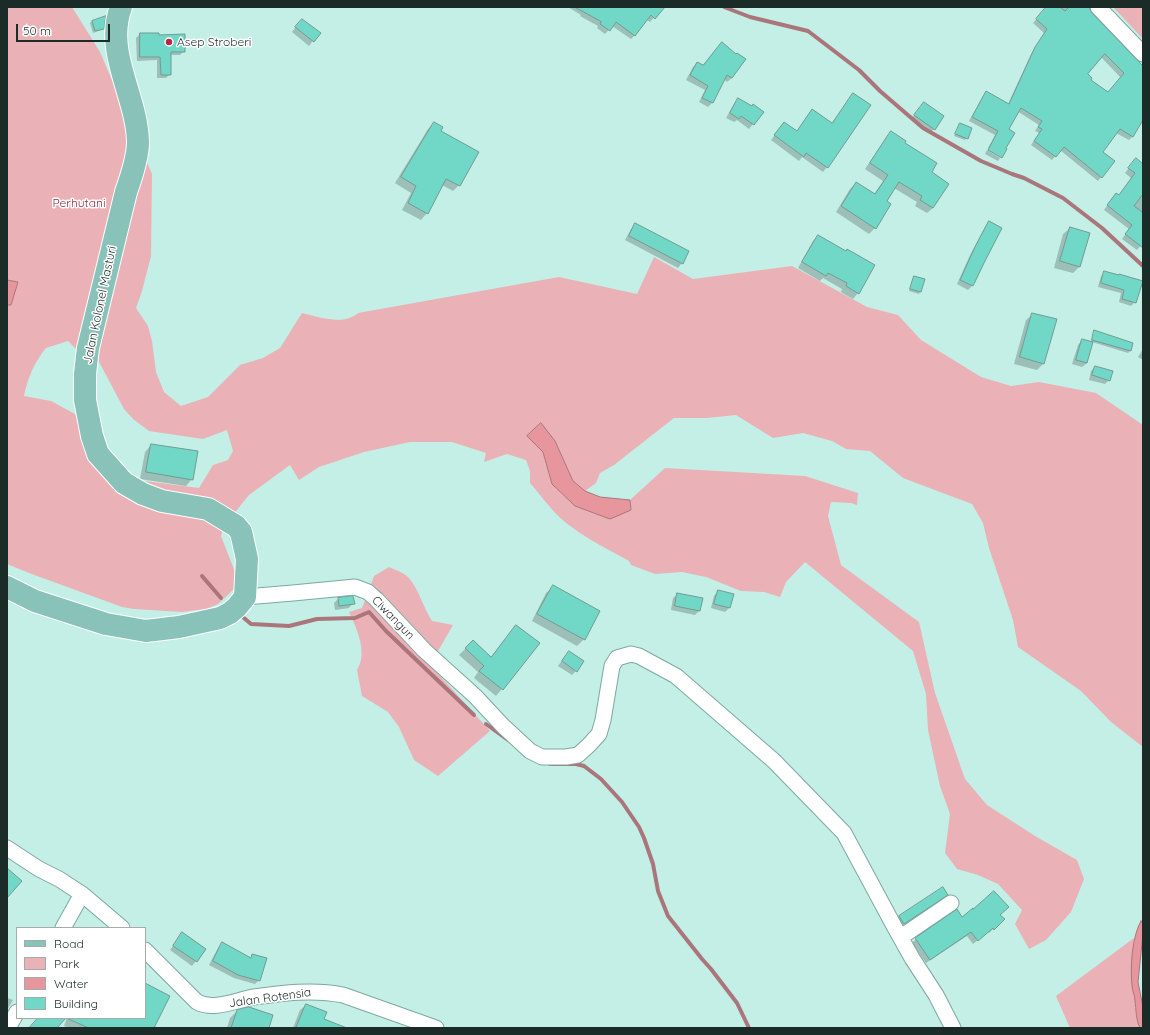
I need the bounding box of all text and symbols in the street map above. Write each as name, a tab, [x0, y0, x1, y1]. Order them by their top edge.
scale bar	[18, 16, 112, 42]
text: 50 m	[23, 23, 51, 38]
place label: Asep Stroberi	[177, 35, 251, 49]
marker: Asep Stroberi	[164, 37, 174, 47]
park label: Perhutani	[53, 196, 105, 210]
street label: Jalan Kolonel Masturi	[80, 245, 120, 365]
street label: Ciwangun	[369, 593, 417, 643]
legend	[16, 927, 146, 1019]
text: Road	[54, 936, 84, 951]
text: Park	[54, 956, 79, 971]
text: Water	[54, 976, 88, 991]
street label: Jalan Rotensia	[228, 985, 312, 1011]
text: Building	[54, 996, 98, 1011]

